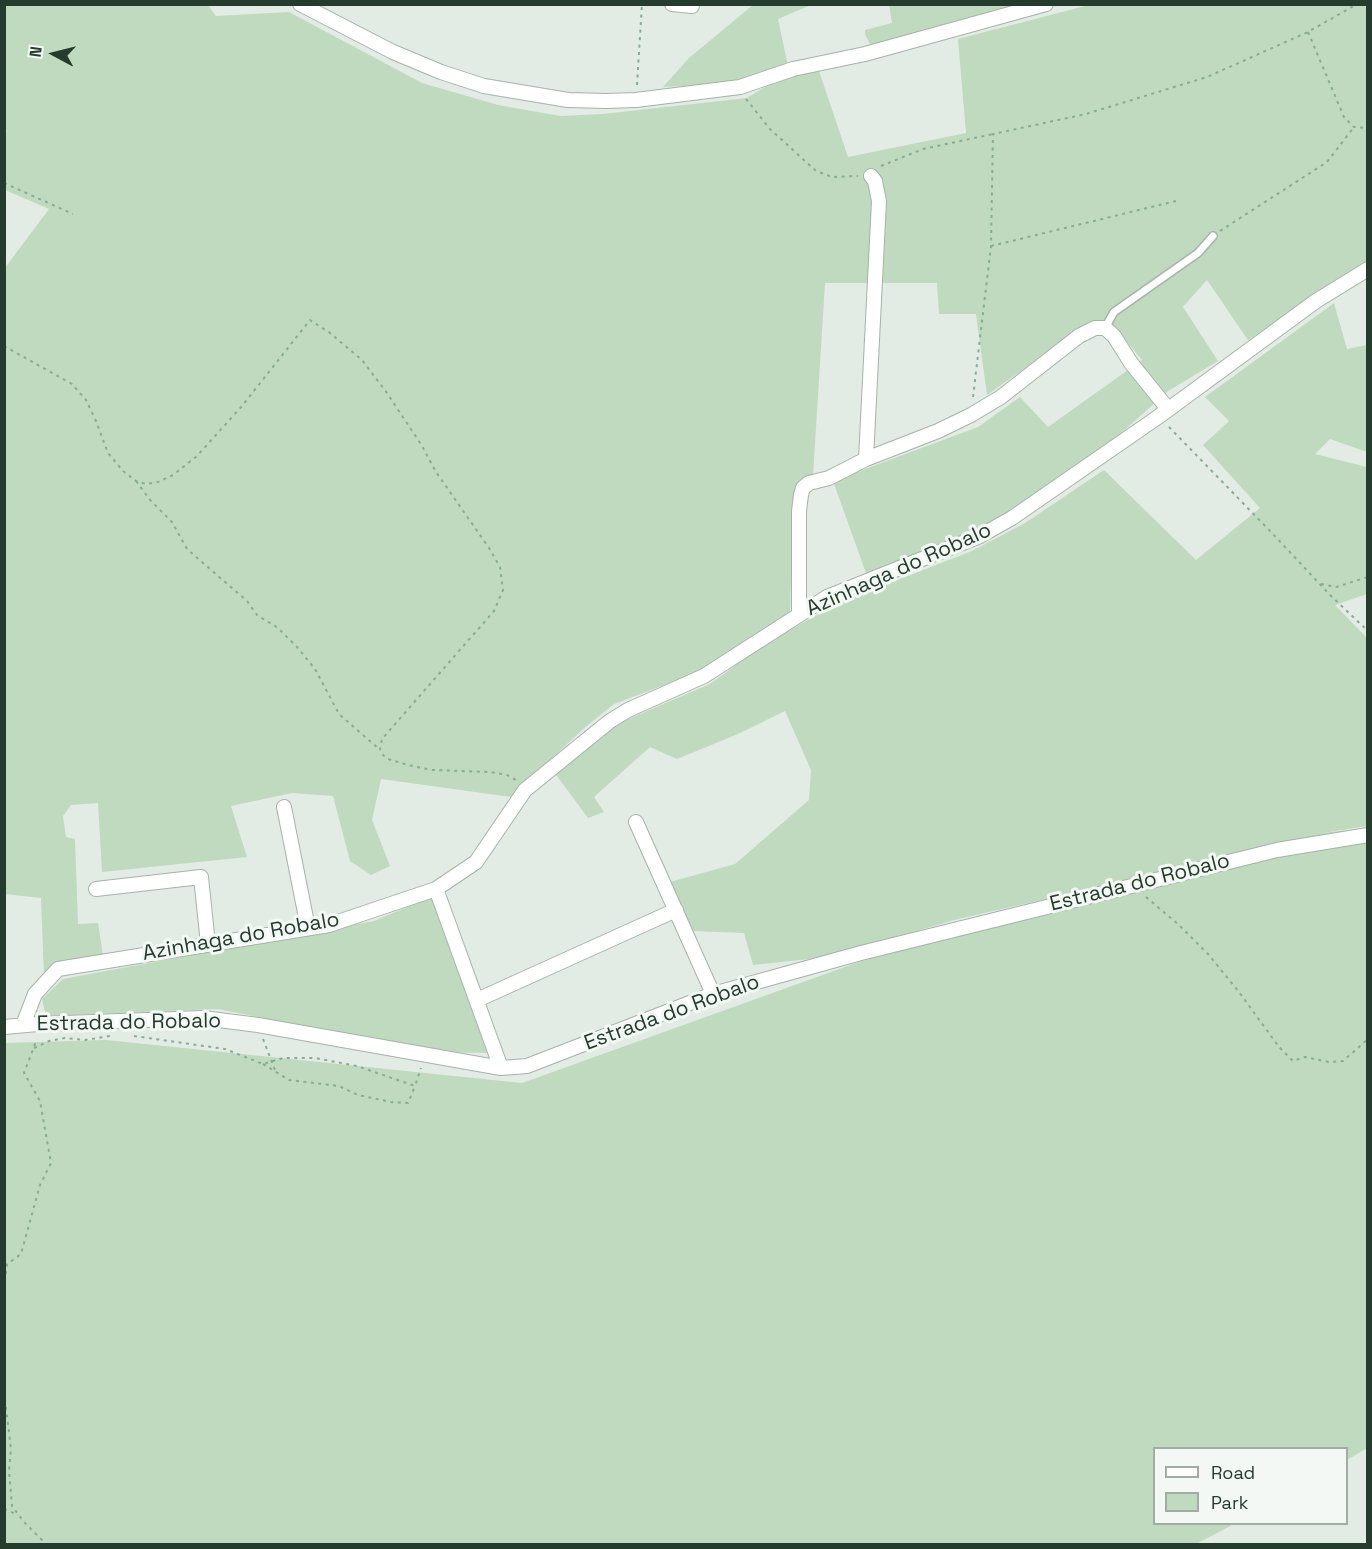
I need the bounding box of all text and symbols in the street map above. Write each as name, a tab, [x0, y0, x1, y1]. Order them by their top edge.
north arrow	[24, 24, 84, 84]
text: N	[25, 45, 47, 58]
street label: Azinhaga do Robalo	[803, 518, 995, 622]
street label: Estrada do Robalo	[1047, 848, 1233, 918]
street label: Azinhaga do Robalo	[141, 907, 341, 967]
street label: Estrada do Robalo	[581, 970, 763, 1056]
street label: Estrada do Robalo	[37, 1009, 221, 1037]
legend	[1153, 1447, 1348, 1525]
text: Road	[1211, 1461, 1255, 1484]
text: Park	[1211, 1491, 1248, 1514]

